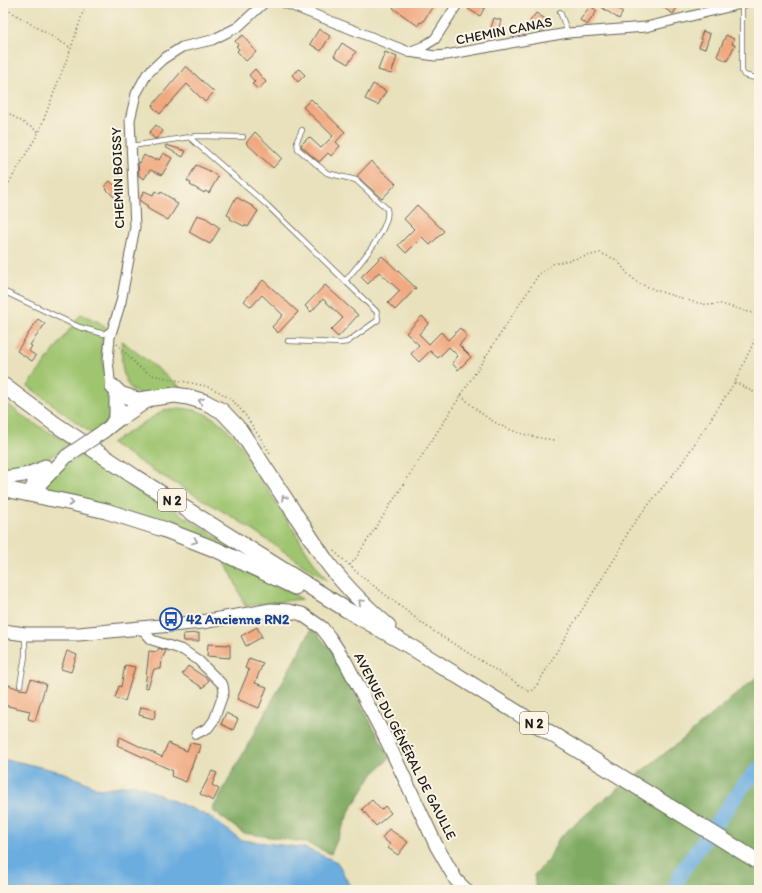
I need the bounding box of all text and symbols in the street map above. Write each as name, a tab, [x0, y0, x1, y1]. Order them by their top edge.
street label: CHEMIN CANAS	[454, 13, 554, 49]
street label: CHEMIN BOISSY	[108, 127, 128, 229]
one-way arrow	[198, 397, 205, 406]
road number: N 2	[158, 489, 186, 511]
one-way arrow	[281, 495, 289, 502]
one-way arrow	[68, 498, 74, 506]
one-way arrow	[191, 537, 198, 545]
one-way arrow	[358, 599, 366, 607]
bus stop icon: 42 Ancienne RN2	[158, 606, 184, 632]
place label: 42 Ancienne RN2	[186, 611, 290, 628]
street label: AVENUE DU GÉNÉRAL DE GAULLE	[350, 649, 460, 843]
road number: N 2	[520, 712, 548, 734]

